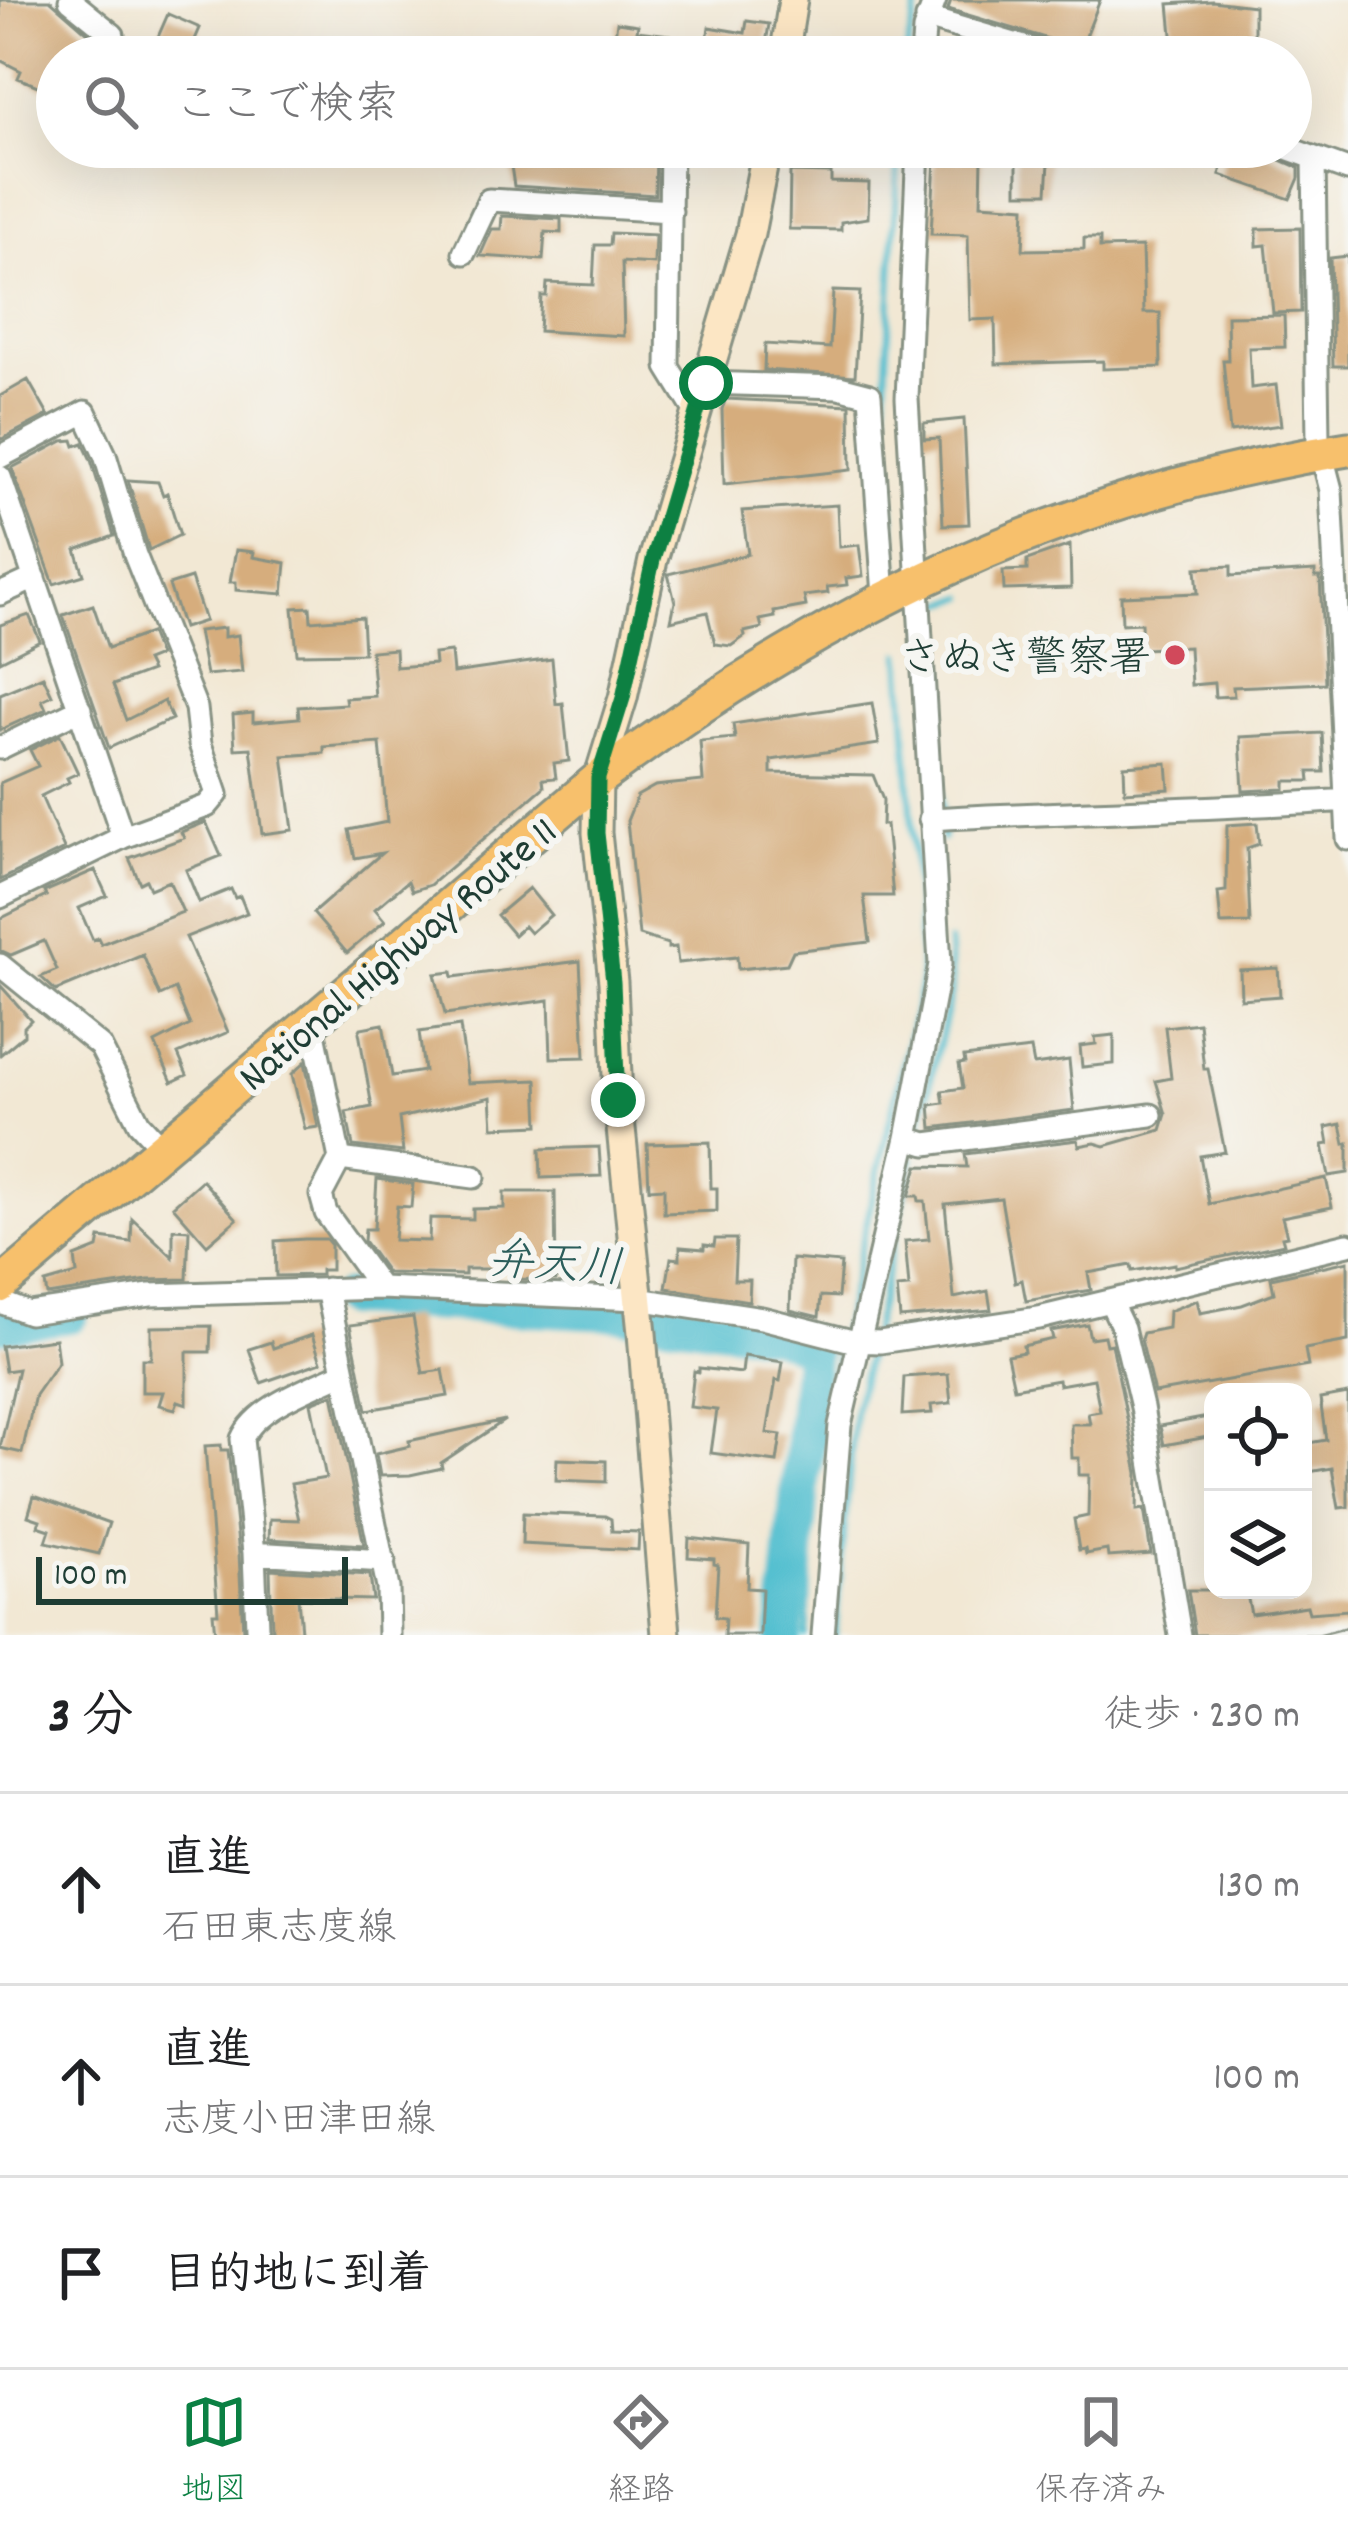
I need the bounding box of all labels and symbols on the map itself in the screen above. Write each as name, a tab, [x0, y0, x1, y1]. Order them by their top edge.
route start	[679, 356, 733, 410]
place label: さぬき警察署	[899, 632, 1151, 692]
marker: さぬき警察署	[1162, 642, 1188, 668]
street label: National Highway Route 11	[228, 806, 573, 1109]
route end	[591, 1073, 645, 1127]
water label: 弁天川	[486, 1231, 625, 1305]
scale bar	[36, 1551, 348, 1604]

